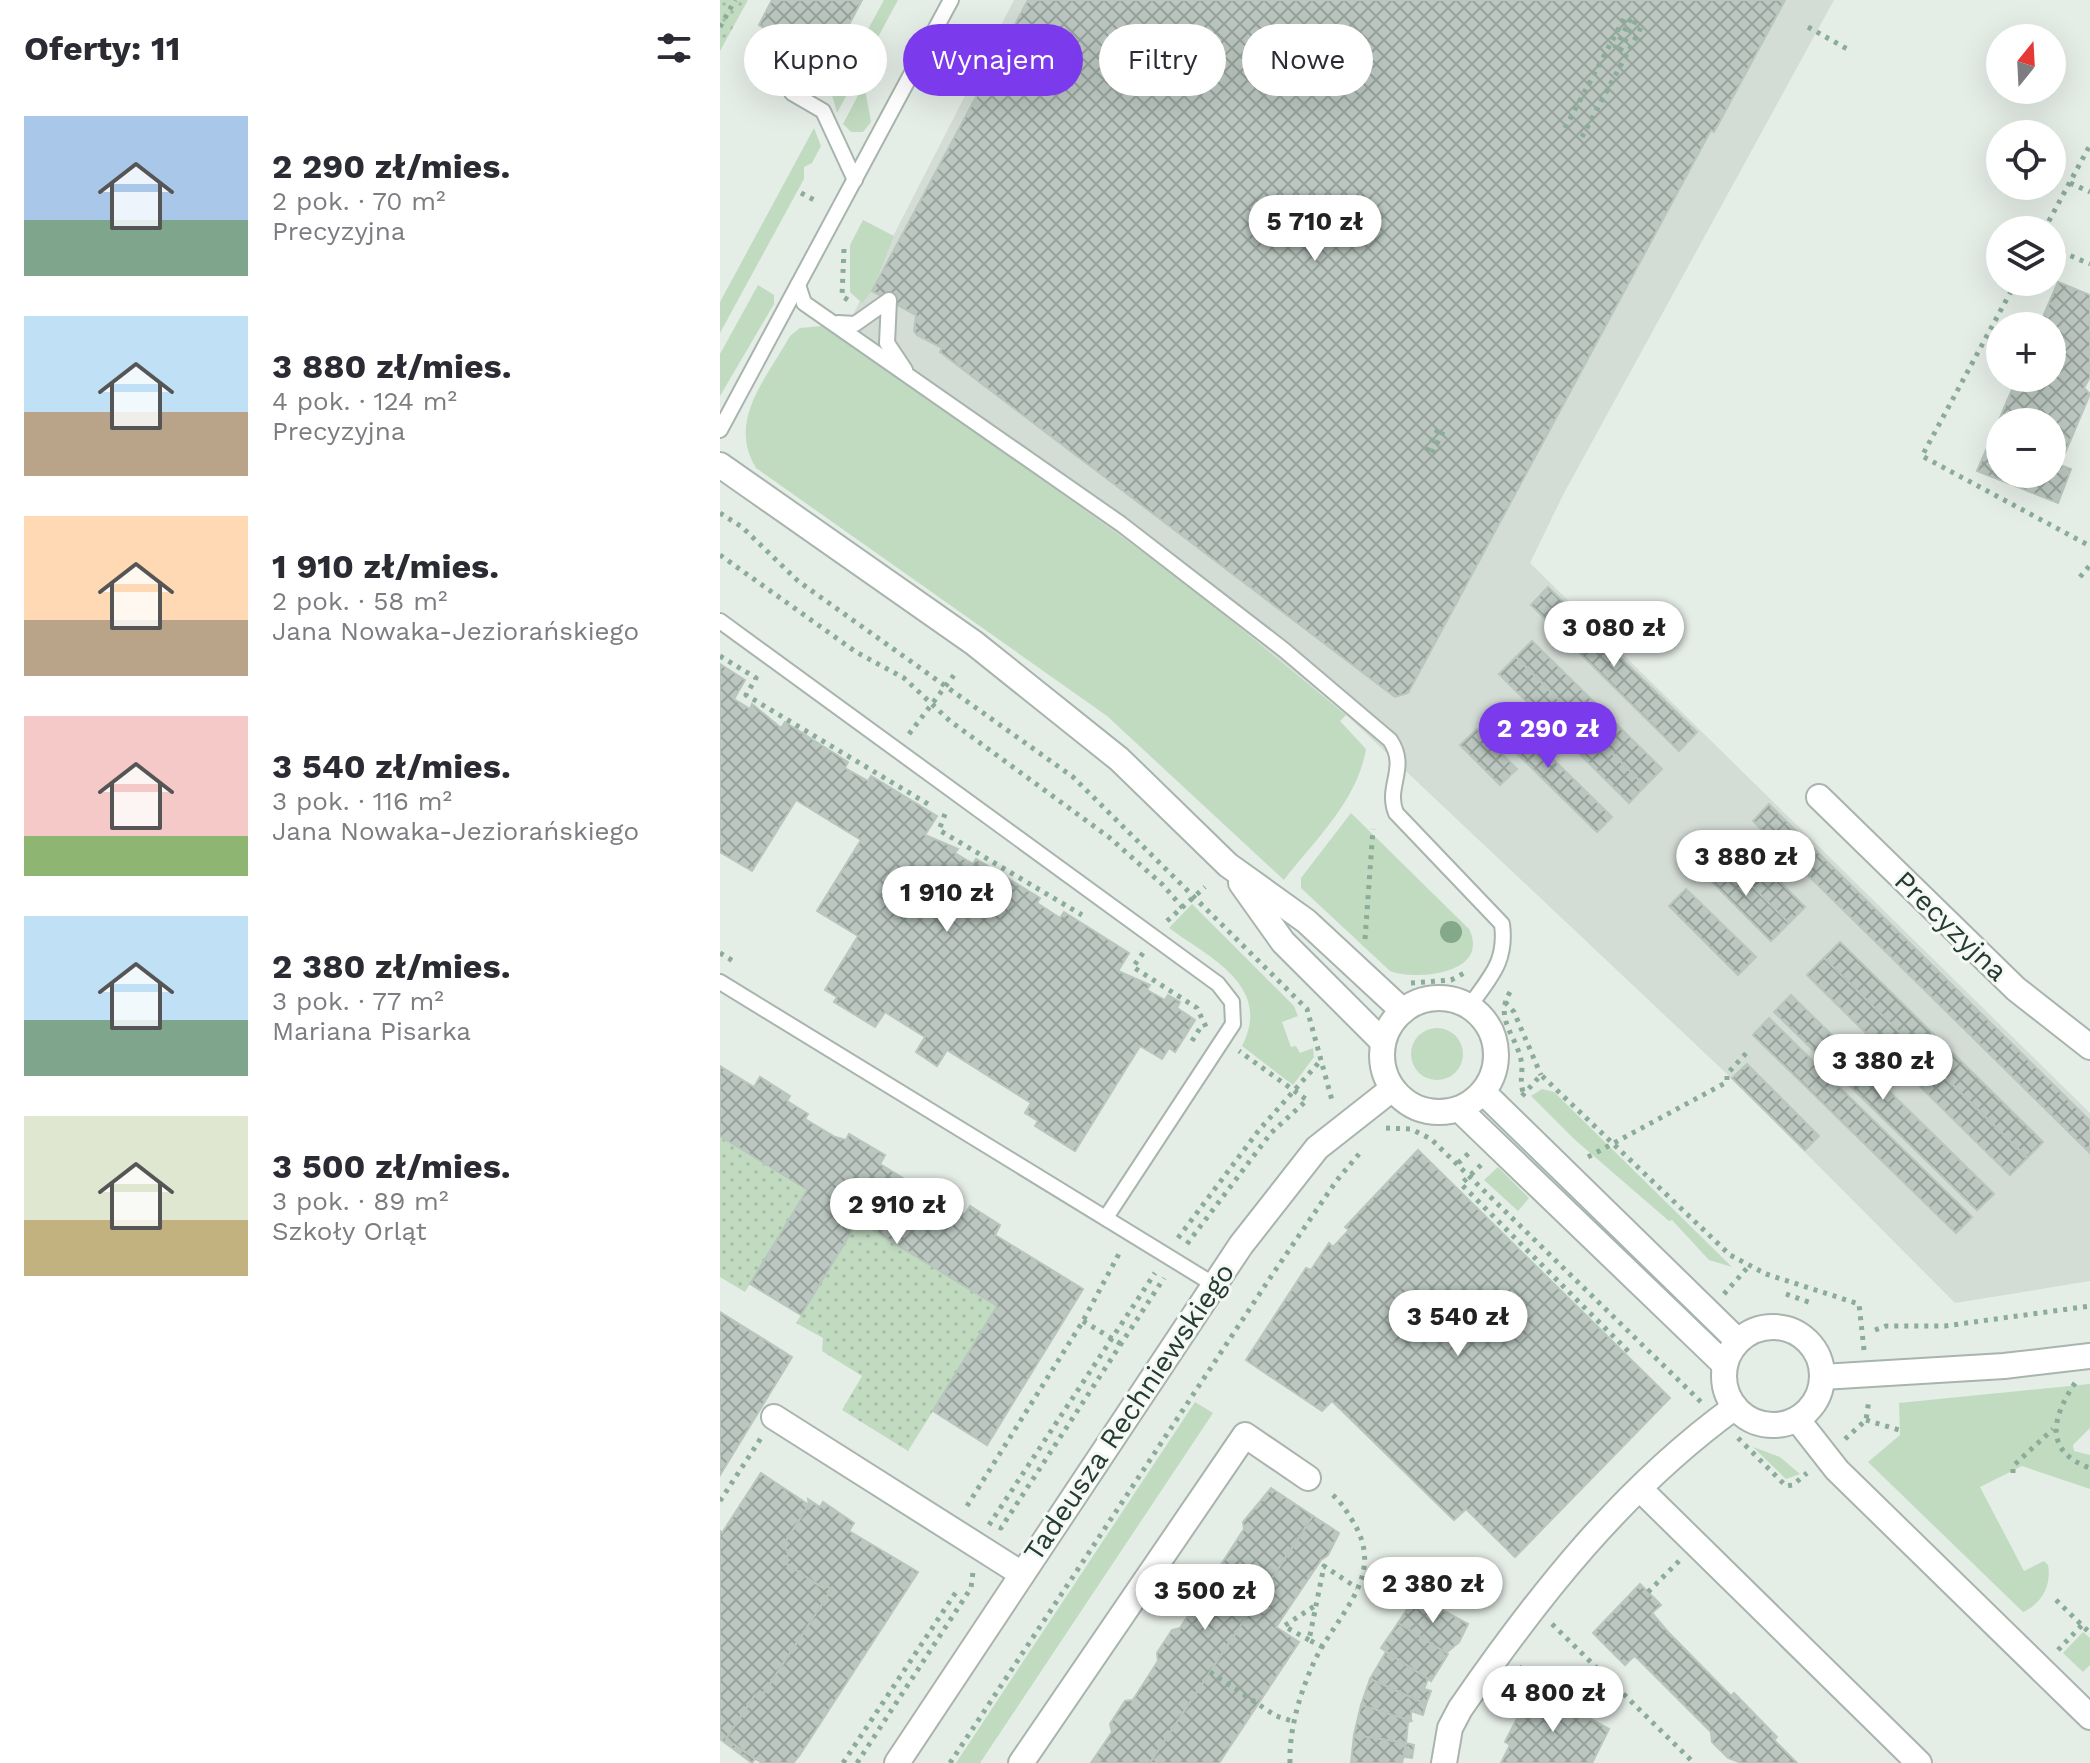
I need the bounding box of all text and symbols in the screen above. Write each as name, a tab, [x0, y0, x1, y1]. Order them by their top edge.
chip: Kupno	[744, 24, 887, 96]
chip: Wynajem	[903, 24, 1083, 96]
chip: Filtry	[1099, 24, 1226, 96]
chip: Nowe	[1242, 24, 1373, 96]
north arrow	[1986, 24, 2066, 104]
map controls	[1986, 24, 2066, 488]
icon: filters	[652, 26, 696, 70]
text: Oferty: 11	[24, 28, 180, 68]
button: locate	[1986, 120, 2066, 200]
text: 2 290 zł/mies.	[272, 146, 510, 186]
icon: home	[88, 148, 184, 244]
text: 2 pok. · 70 m²	[272, 186, 446, 216]
pin: 5 710 zł	[1232, 195, 1398, 263]
text: 5 710 zł	[1267, 206, 1363, 236]
text: Precyzyjna	[272, 216, 406, 246]
button: layers	[1986, 216, 2066, 296]
button: +	[1986, 312, 2066, 392]
text: 3 880 zł/mies.	[272, 346, 512, 386]
icon: home	[88, 348, 184, 444]
text: 4 pok. · 124 m²	[272, 386, 457, 416]
button: −	[1986, 408, 2066, 488]
text: Precyzyjna	[272, 416, 406, 446]
text: 1 910 zł/mies.	[272, 546, 499, 586]
icon: home	[88, 548, 184, 644]
text: 2 pok. · 58 m²	[272, 586, 447, 616]
pin: 3 080 zł	[1531, 601, 1697, 669]
text: 3 080 zł	[1562, 612, 1666, 642]
text: Jana Nowaka-Jeziorańskiego	[272, 616, 639, 646]
pin: 2 290 zł	[1465, 702, 1631, 770]
text: 2 290 zł	[1497, 713, 1599, 743]
text: 3 540 zł/mies.	[272, 746, 511, 786]
icon: home	[88, 748, 184, 844]
text: 3 pok. · 116 m²	[272, 786, 452, 816]
text: Jana Nowaka-Jeziorańskiego	[272, 816, 639, 846]
pin: 3 880 zł	[1663, 830, 1829, 898]
text: 3 880 zł	[1694, 841, 1798, 871]
street label: Precyzyjna	[1888, 864, 2014, 988]
pin: 1 910 zł	[864, 866, 1030, 934]
text: 1 910 zł	[900, 877, 994, 907]
text: 2 380 zł/mies.	[272, 946, 511, 986]
icon: home	[88, 948, 184, 1044]
text: 3 pok. · 77 m²	[272, 986, 444, 1016]
text: Mariana Pisarka	[272, 1016, 471, 1046]
pin: 3 380 zł	[1800, 1034, 1966, 1102]
text: 3 380 zł	[1832, 1045, 1934, 1075]
text: 3 500 zł/mies.	[272, 1146, 511, 1186]
icon: home	[88, 1148, 184, 1244]
pin: 2 910 zł	[814, 1178, 980, 1246]
text: 3 pok. · 89 m²	[272, 1186, 448, 1216]
text: 2 910 zł	[848, 1189, 946, 1219]
text: Szkoły Orląt	[272, 1216, 427, 1246]
street label: Tadeusza Rechniewskiego	[1017, 1257, 1241, 1567]
pin: 3 540 zł	[1375, 1290, 1541, 1358]
text: 3 540 zł	[1407, 1301, 1509, 1331]
pin: 2 380 zł	[1350, 1557, 1516, 1625]
pin: 3 500 zł	[1122, 1564, 1288, 1632]
text: 2 380 zł	[1382, 1568, 1484, 1598]
text: 3 500 zł	[1154, 1575, 1256, 1605]
pin: 4 800 zł	[1470, 1666, 1636, 1734]
text: 4 800 zł	[1500, 1677, 1606, 1707]

